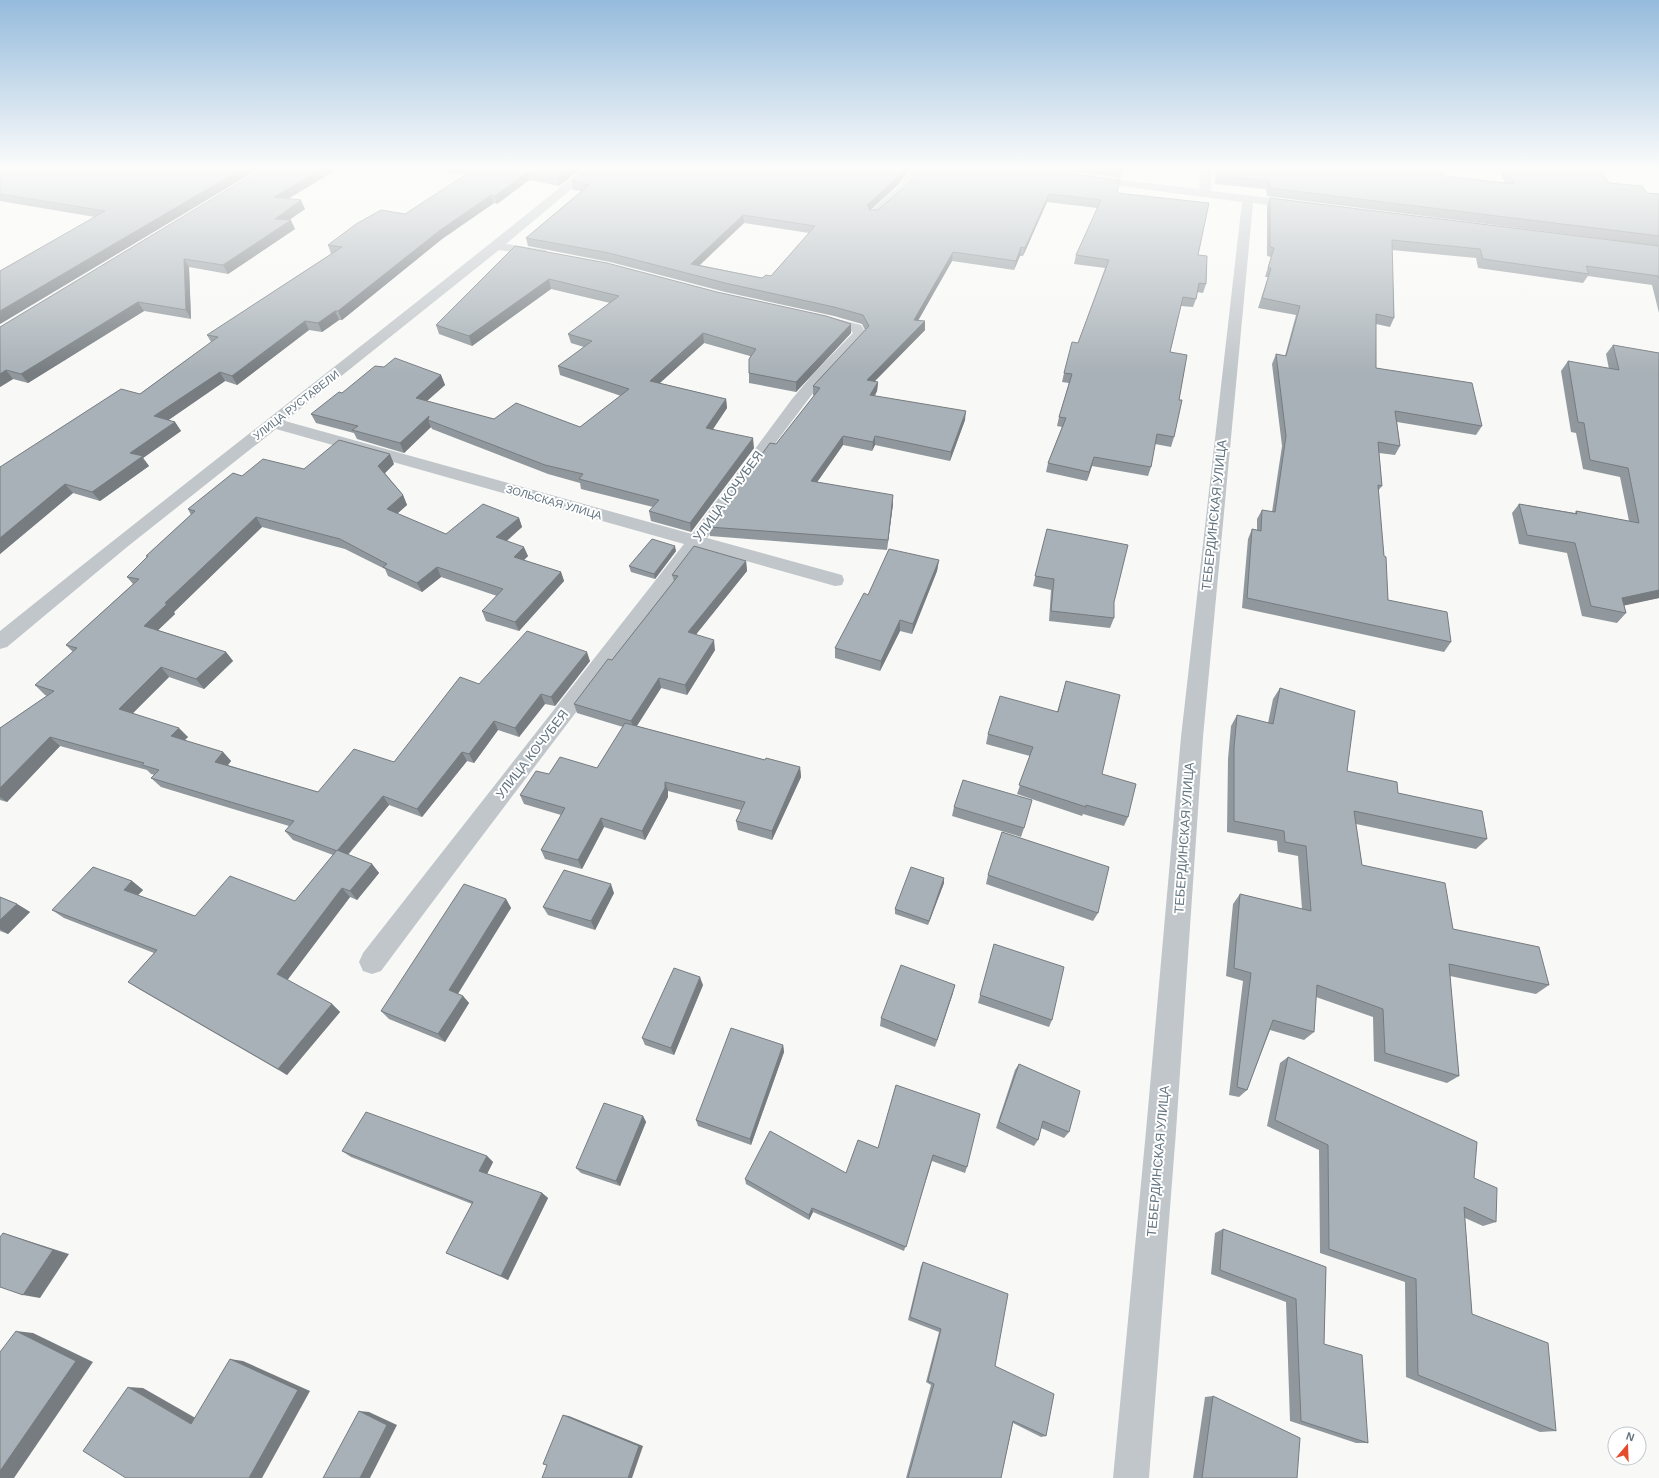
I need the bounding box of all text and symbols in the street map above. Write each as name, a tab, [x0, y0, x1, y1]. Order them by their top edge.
street label: УЛИЦА РУСТАВЕЛИ	[251, 368, 341, 442]
street label: ТЕБЕРДИНСКАЯ УЛИЦА	[1199, 438, 1229, 591]
street label: УЛИЦА КОЧУБЕЯ	[690, 448, 766, 544]
street label: ЗОЛЬСКАЯ УЛИЦА	[505, 483, 604, 522]
street label: УЛИЦА КОЧУБЕЯ	[493, 707, 571, 801]
street label: ТЕБЕРДИНСКАЯ УЛИЦА	[1171, 761, 1197, 914]
street label: ТЕБЕРДИНСКАЯ УЛИЦА	[1144, 1084, 1172, 1237]
north arrow	[1607, 1426, 1647, 1466]
text: N	[1625, 1430, 1636, 1444]

